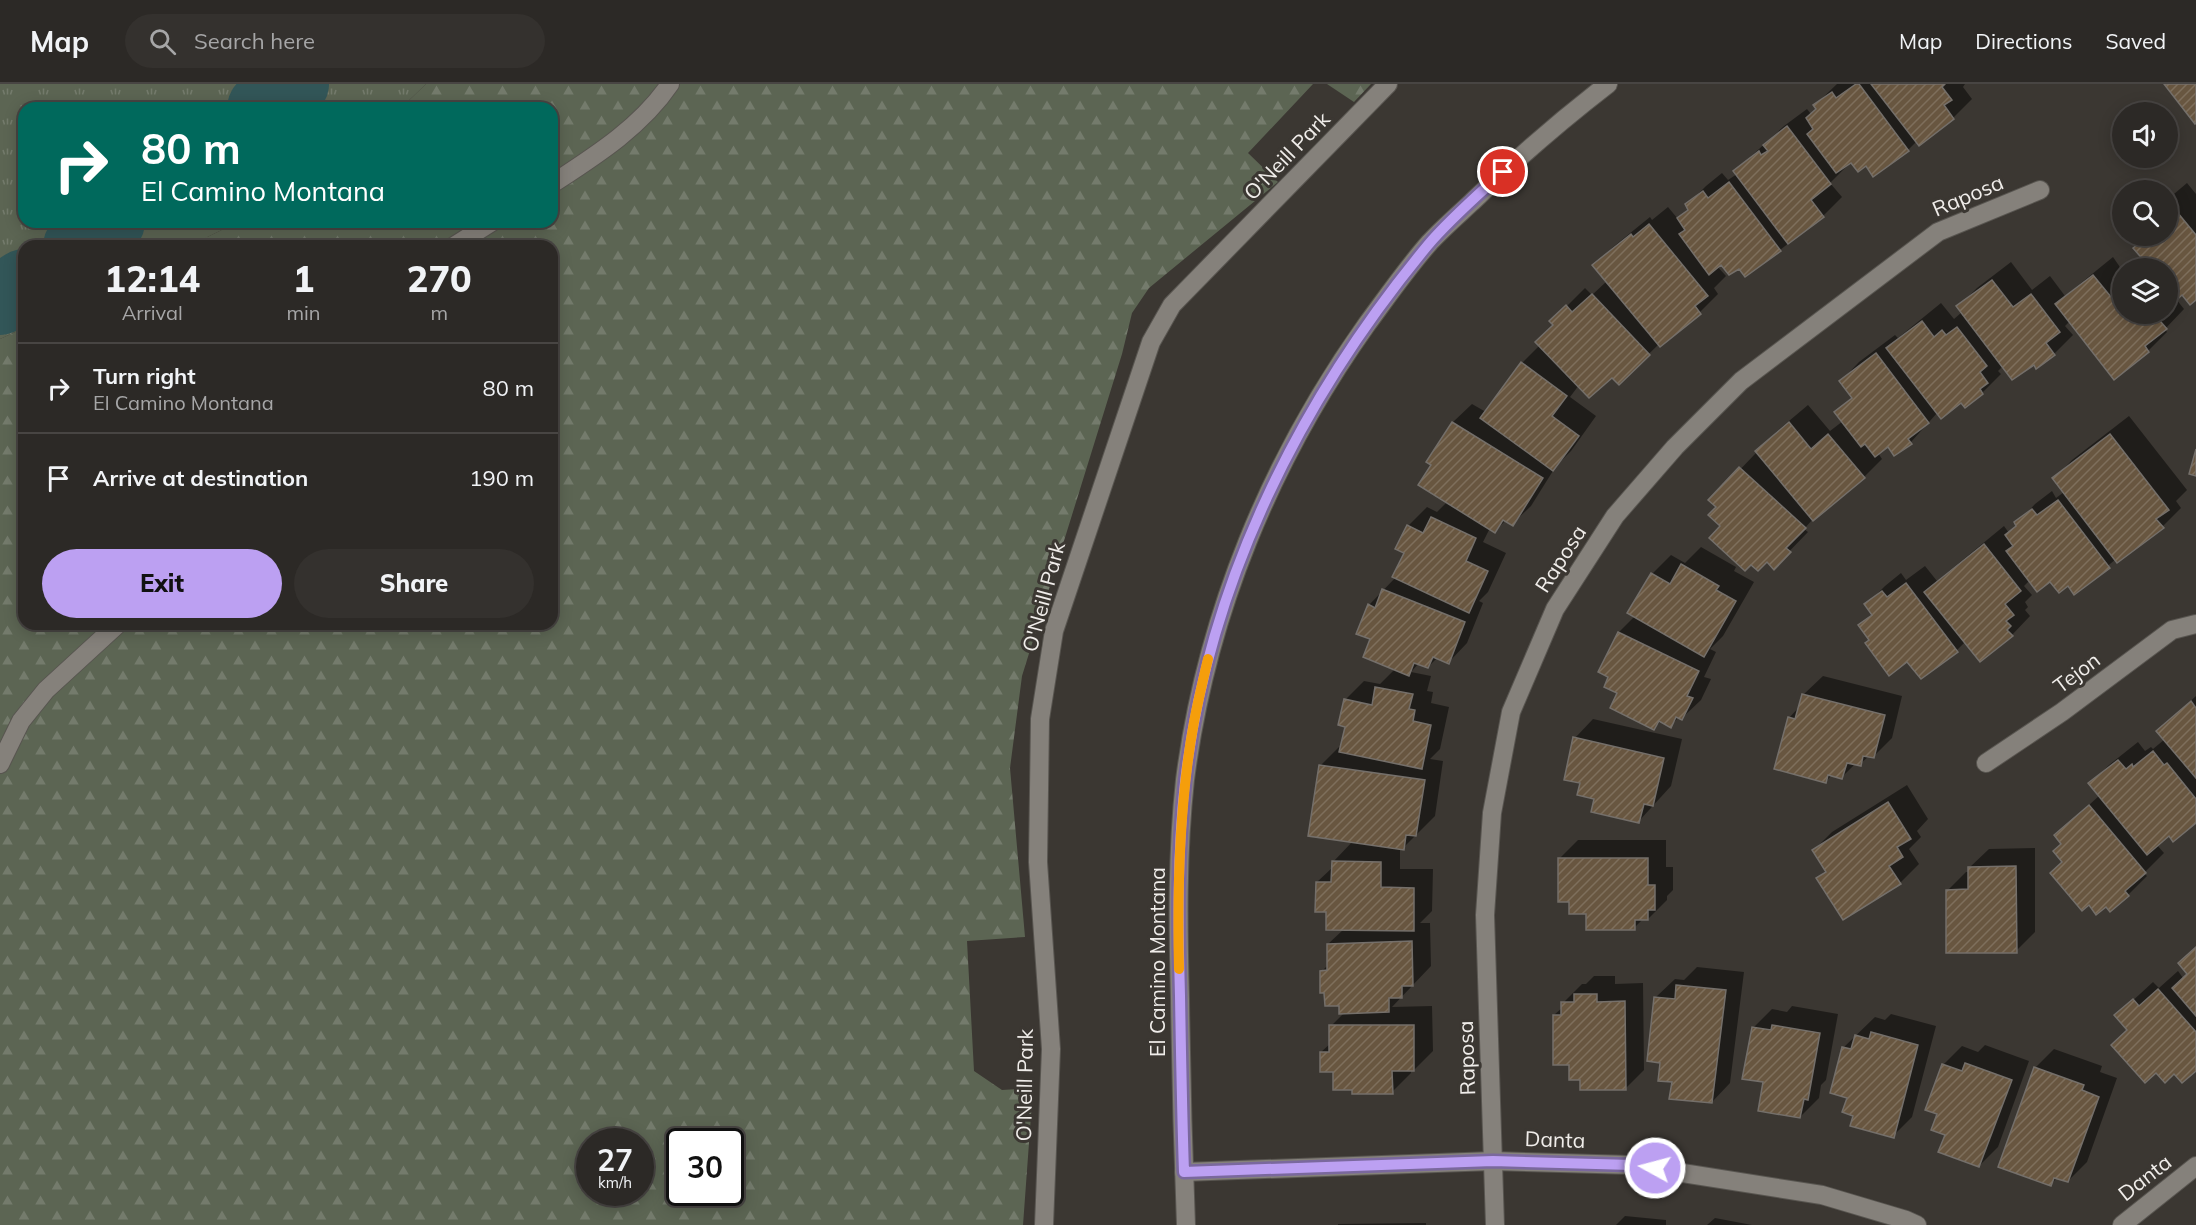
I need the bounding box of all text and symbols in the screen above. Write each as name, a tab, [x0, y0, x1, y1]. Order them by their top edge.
search box	[125, 14, 545, 68]
text: Map	[30, 24, 89, 59]
icon: search	[146, 25, 179, 58]
text: Search here	[194, 27, 315, 55]
text: Map	[1899, 28, 1942, 54]
text: Directions	[1975, 28, 2072, 54]
text: Saved	[2105, 28, 2166, 54]
map controls	[2112, 102, 2178, 324]
button: sound	[2112, 102, 2178, 168]
street label: O'Neill Park	[1238, 106, 1335, 205]
text: 80 m	[141, 122, 241, 175]
icon: right	[42, 126, 120, 204]
pin	[1477, 146, 1528, 197]
icon: arrive	[1486, 155, 1519, 188]
street label: Raposa	[1928, 169, 2007, 222]
text: El Camino Montana	[141, 174, 385, 208]
button: search	[2112, 180, 2178, 246]
text: 12:14	[104, 256, 200, 301]
text: 1	[293, 256, 314, 301]
text: 270	[407, 256, 472, 301]
button: layers	[2112, 258, 2178, 324]
text: Arrival	[122, 300, 183, 325]
text: min	[286, 300, 321, 325]
text: m	[430, 300, 448, 325]
text: Turn right	[93, 362, 196, 390]
icon: right	[42, 372, 75, 405]
text: 80 m	[483, 374, 534, 402]
text: El Camino Montana	[93, 390, 274, 415]
icon: arrive	[42, 462, 75, 495]
text: Arrive at destination	[93, 464, 308, 492]
text: 190 m	[469, 464, 534, 492]
street label: Raposa	[1529, 520, 1591, 597]
street label: O'Neill Park	[1016, 539, 1070, 655]
button: Exit	[42, 549, 282, 618]
button: Share	[294, 549, 534, 618]
street label: Tejon	[2048, 646, 2105, 698]
street label: El Camino Montana	[1144, 867, 1170, 1057]
street label: Raposa	[1452, 1020, 1480, 1096]
street label: O'Neill Park	[1010, 1028, 1038, 1142]
street label: Danta	[1524, 1125, 1586, 1153]
speed limit sign: 30	[666, 1128, 744, 1206]
position arrow	[1623, 1136, 1687, 1200]
text: 27	[597, 1141, 633, 1179]
street label: Danta	[2113, 1148, 2176, 1206]
text: km/h	[598, 1173, 632, 1192]

